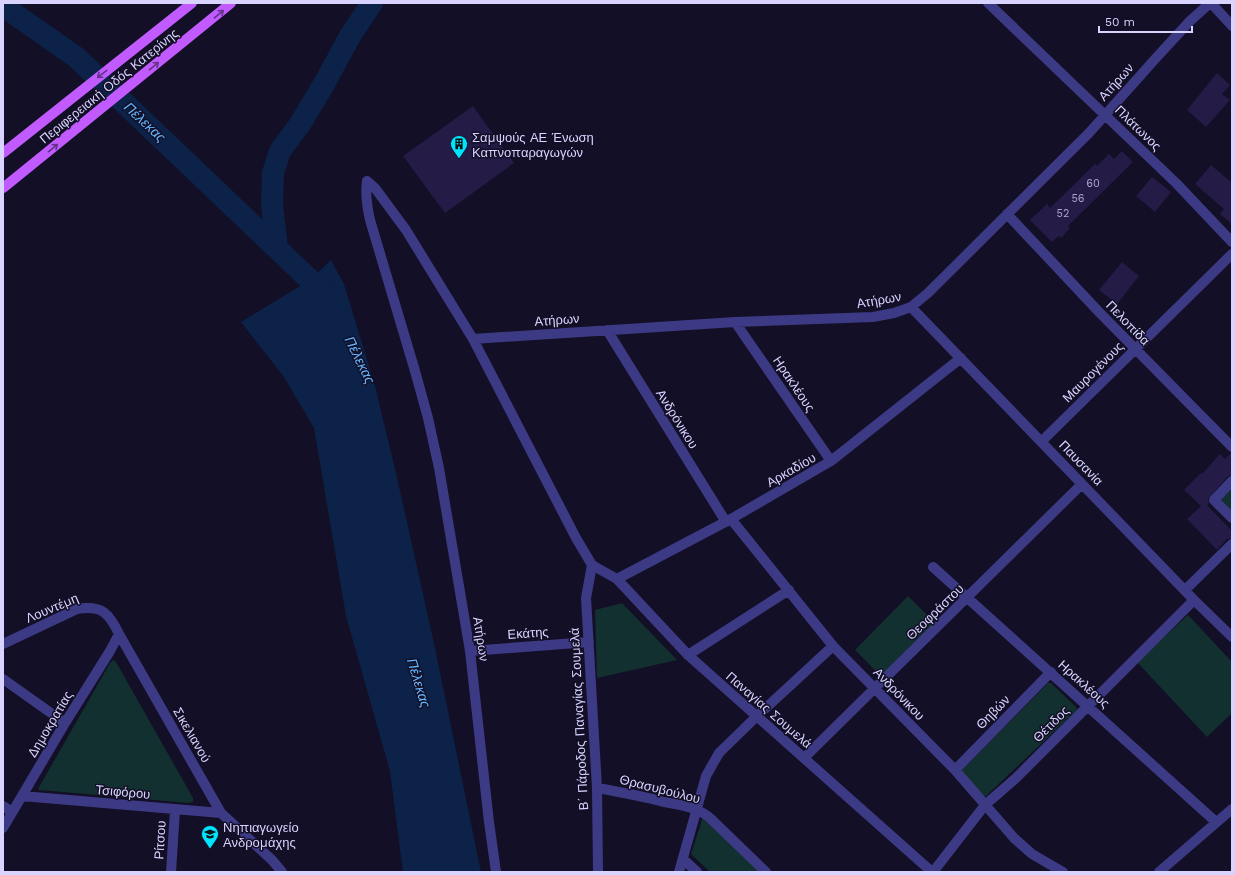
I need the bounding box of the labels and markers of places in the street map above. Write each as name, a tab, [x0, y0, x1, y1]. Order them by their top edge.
place label: Σαμψούς ΑΕ Ένωση Καπνοπαραγωγών	[472, 130, 594, 160]
building icon: Σαμψούς ΑΕ Ένωση Καπνοπαραγωγών	[449, 134, 469, 159]
place label: Νηπιαγωγείο Ανδρομάχης	[223, 820, 299, 850]
school or university icon: Νηπιαγωγείο Ανδρομάχης	[200, 824, 220, 849]

